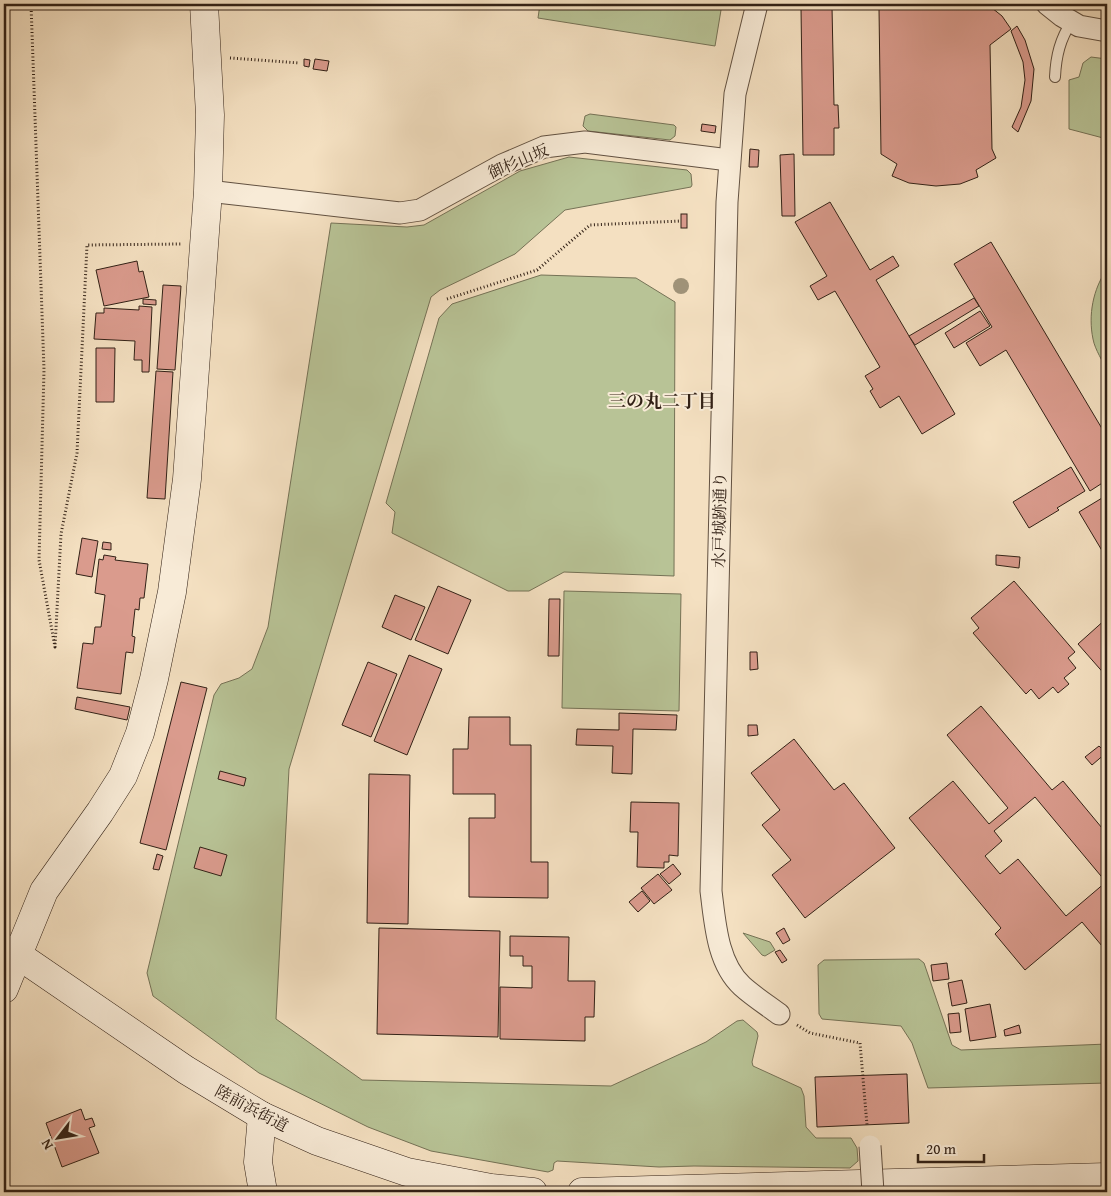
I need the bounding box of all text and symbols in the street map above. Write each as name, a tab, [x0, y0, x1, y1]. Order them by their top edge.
street label: 御杉山坂	[484, 137, 552, 185]
district label: 三の丸二丁目	[608, 387, 716, 414]
street label: 水戸城跡通り	[706, 472, 732, 568]
street label: 陸前浜街道	[211, 1079, 293, 1137]
north arrow	[32, 1114, 82, 1164]
scale bar	[918, 1131, 985, 1163]
text: N	[36, 1135, 58, 1154]
text: 20 m	[926, 1138, 957, 1159]

